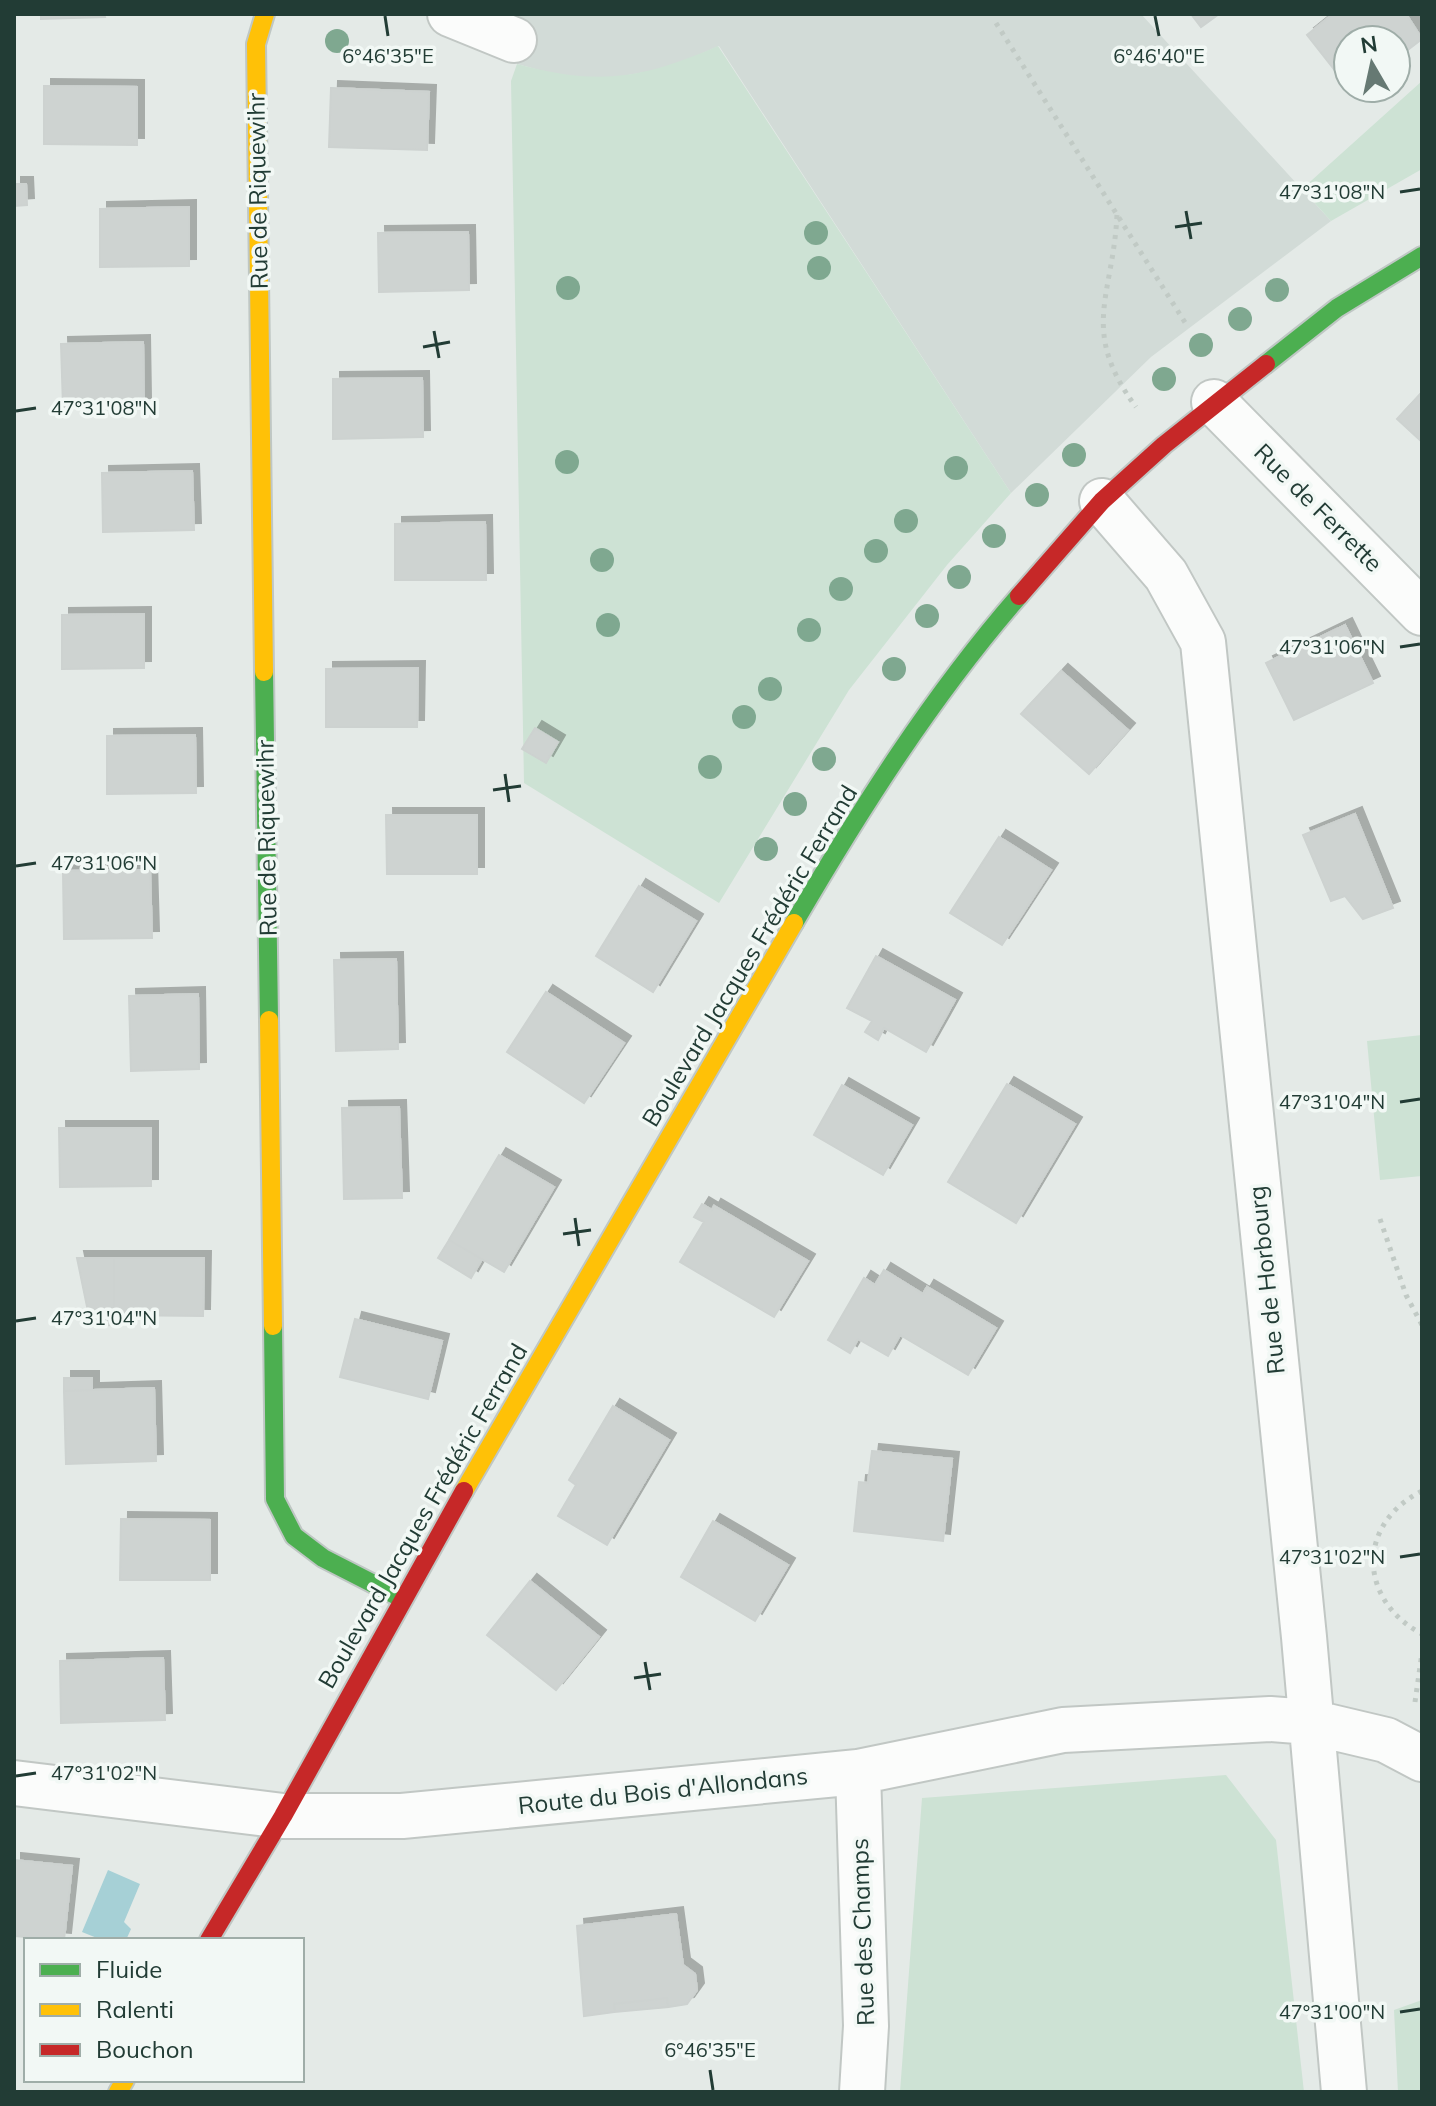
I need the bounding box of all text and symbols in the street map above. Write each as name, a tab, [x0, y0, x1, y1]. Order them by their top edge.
north arrow	[1332, 24, 1412, 104]
text: N	[1358, 29, 1379, 59]
text: 6°46'35"E	[342, 43, 434, 68]
text: 6°46'40"E	[1113, 43, 1205, 68]
street label: Rue de Riquewihr	[240, 92, 274, 289]
text: 47°31'08"N	[1279, 179, 1385, 204]
text: 47°31'08"N	[51, 395, 157, 420]
street label: Rue de Ferrette	[1248, 437, 1389, 578]
text: 47°31'06"N	[1279, 634, 1385, 659]
street label: Rue de Riquewihr	[249, 739, 283, 936]
street label: Boulevard Jacques Frédéric Ferrand	[635, 779, 863, 1132]
text: 47°31'06"N	[51, 850, 157, 875]
text: 47°31'04"N	[1279, 1089, 1385, 1114]
street label: Rue de Horbourg	[1241, 1184, 1291, 1376]
text: 47°31'04"N	[51, 1305, 157, 1330]
street label: Boulevard Jacques Frédéric Ferrand	[311, 1338, 533, 1693]
text: 47°31'02"N	[1279, 1544, 1385, 1569]
text: 47°31'02"N	[51, 1760, 157, 1785]
street label: Route du Bois d'Allondans	[517, 1760, 809, 1820]
street label: Rue des Champs	[844, 1838, 880, 2026]
legend	[24, 1938, 304, 2082]
text: Fluide	[96, 1954, 162, 1984]
text: Ralenti	[96, 1994, 174, 2024]
text: 47°31'00"N	[1279, 1999, 1385, 2024]
text: Bouchon	[96, 2034, 194, 2064]
text: 6°46'35"E	[664, 2037, 756, 2062]

